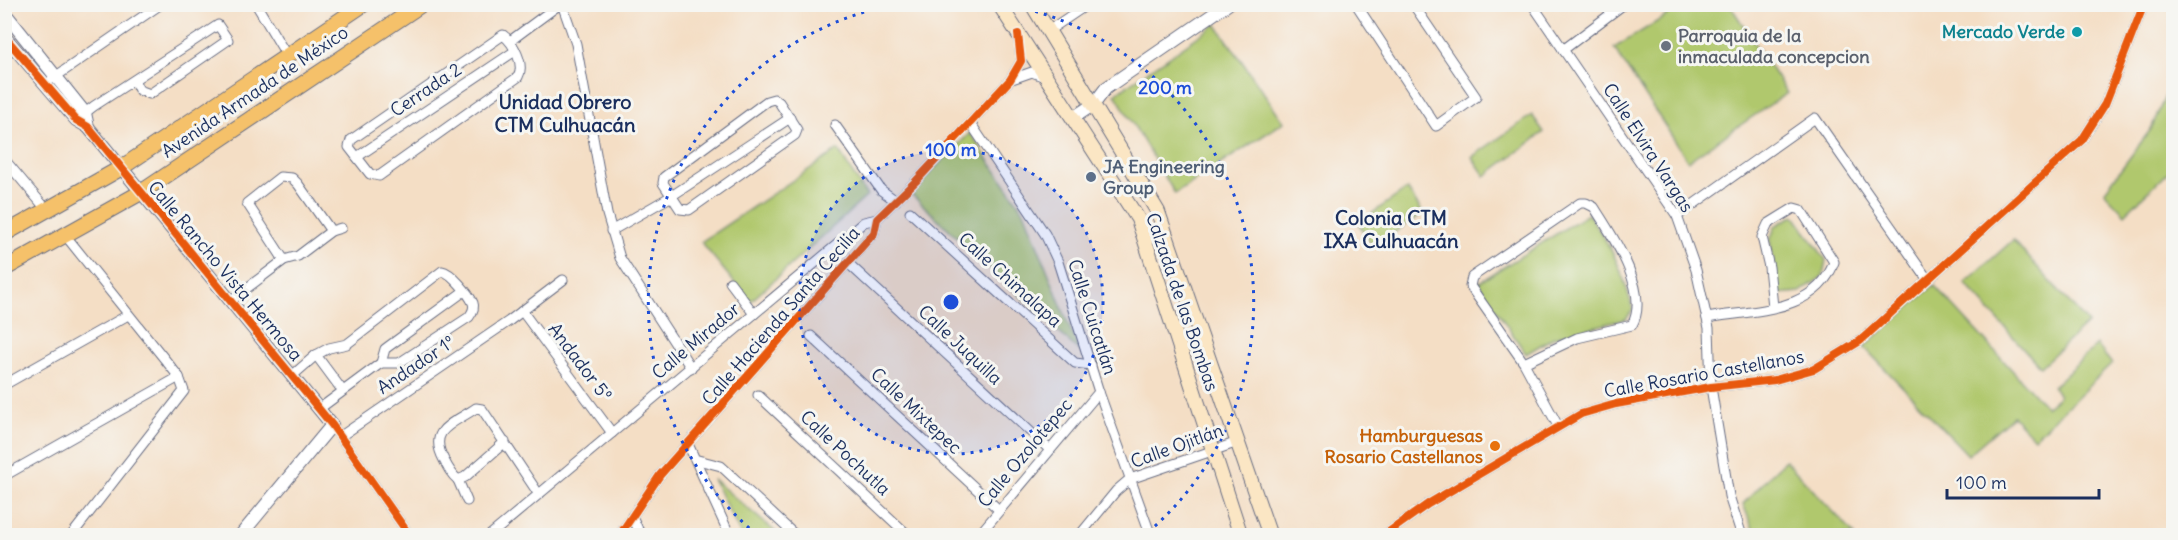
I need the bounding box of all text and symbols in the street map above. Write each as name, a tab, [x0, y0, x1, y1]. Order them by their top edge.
street label: Avenida Armada de México	[157, 20, 352, 163]
place label: Mercado Verde	[1942, 20, 2065, 43]
place label: Parroquia de la inmaculada concepcion	[1678, 24, 1870, 68]
marker: Mercado Verde	[2070, 25, 2084, 39]
marker: Parroquia de la inmaculada concepcion	[1659, 39, 1673, 53]
street label: Cerrada 2	[386, 57, 466, 122]
text: 200 m	[1138, 76, 1192, 99]
street label: Calle Elvira Vargas	[1598, 79, 1699, 217]
district label: Unidad Obrero CTM Culhuacán	[494, 89, 636, 137]
text: 100 m	[926, 138, 977, 161]
place label: JA Engineering Group	[1103, 155, 1225, 199]
marker: JA Engineering Group	[1084, 170, 1098, 184]
street label: Calle Rancho Vista Hermosa	[143, 176, 308, 366]
district label: Colonia CTM IXA Culhuacán	[1323, 205, 1459, 253]
street label: Calzada de las Bombas	[1141, 210, 1224, 394]
street label: Calle Hacienda Santa Cecilia	[697, 222, 865, 410]
street label: Calle Chimalapa	[954, 227, 1067, 332]
street label: Calle Cuicatlán	[1063, 256, 1122, 378]
centre of rings	[941, 292, 961, 312]
street label: Calle Mirador	[647, 297, 745, 384]
street label: Calle Juquilla	[914, 300, 1007, 389]
street label: Andador 5º	[544, 318, 617, 405]
street label: Andador 1º	[373, 330, 459, 399]
street label: Calle Rosario Castellanos	[1602, 345, 1806, 402]
street label: Calle Mixtepec	[866, 363, 967, 459]
street label: Calle Ozolotepec	[972, 393, 1077, 512]
street label: Calle Pochutla	[795, 405, 895, 500]
street label: Calle Ojitlán	[1127, 418, 1226, 473]
place label: Hamburguesas Rosario Castellanos	[1325, 424, 1483, 468]
marker: Hamburguesas Rosario Castellanos	[1488, 439, 1502, 453]
scale bar	[1947, 462, 2098, 500]
text: 100 m	[1956, 471, 2007, 494]

